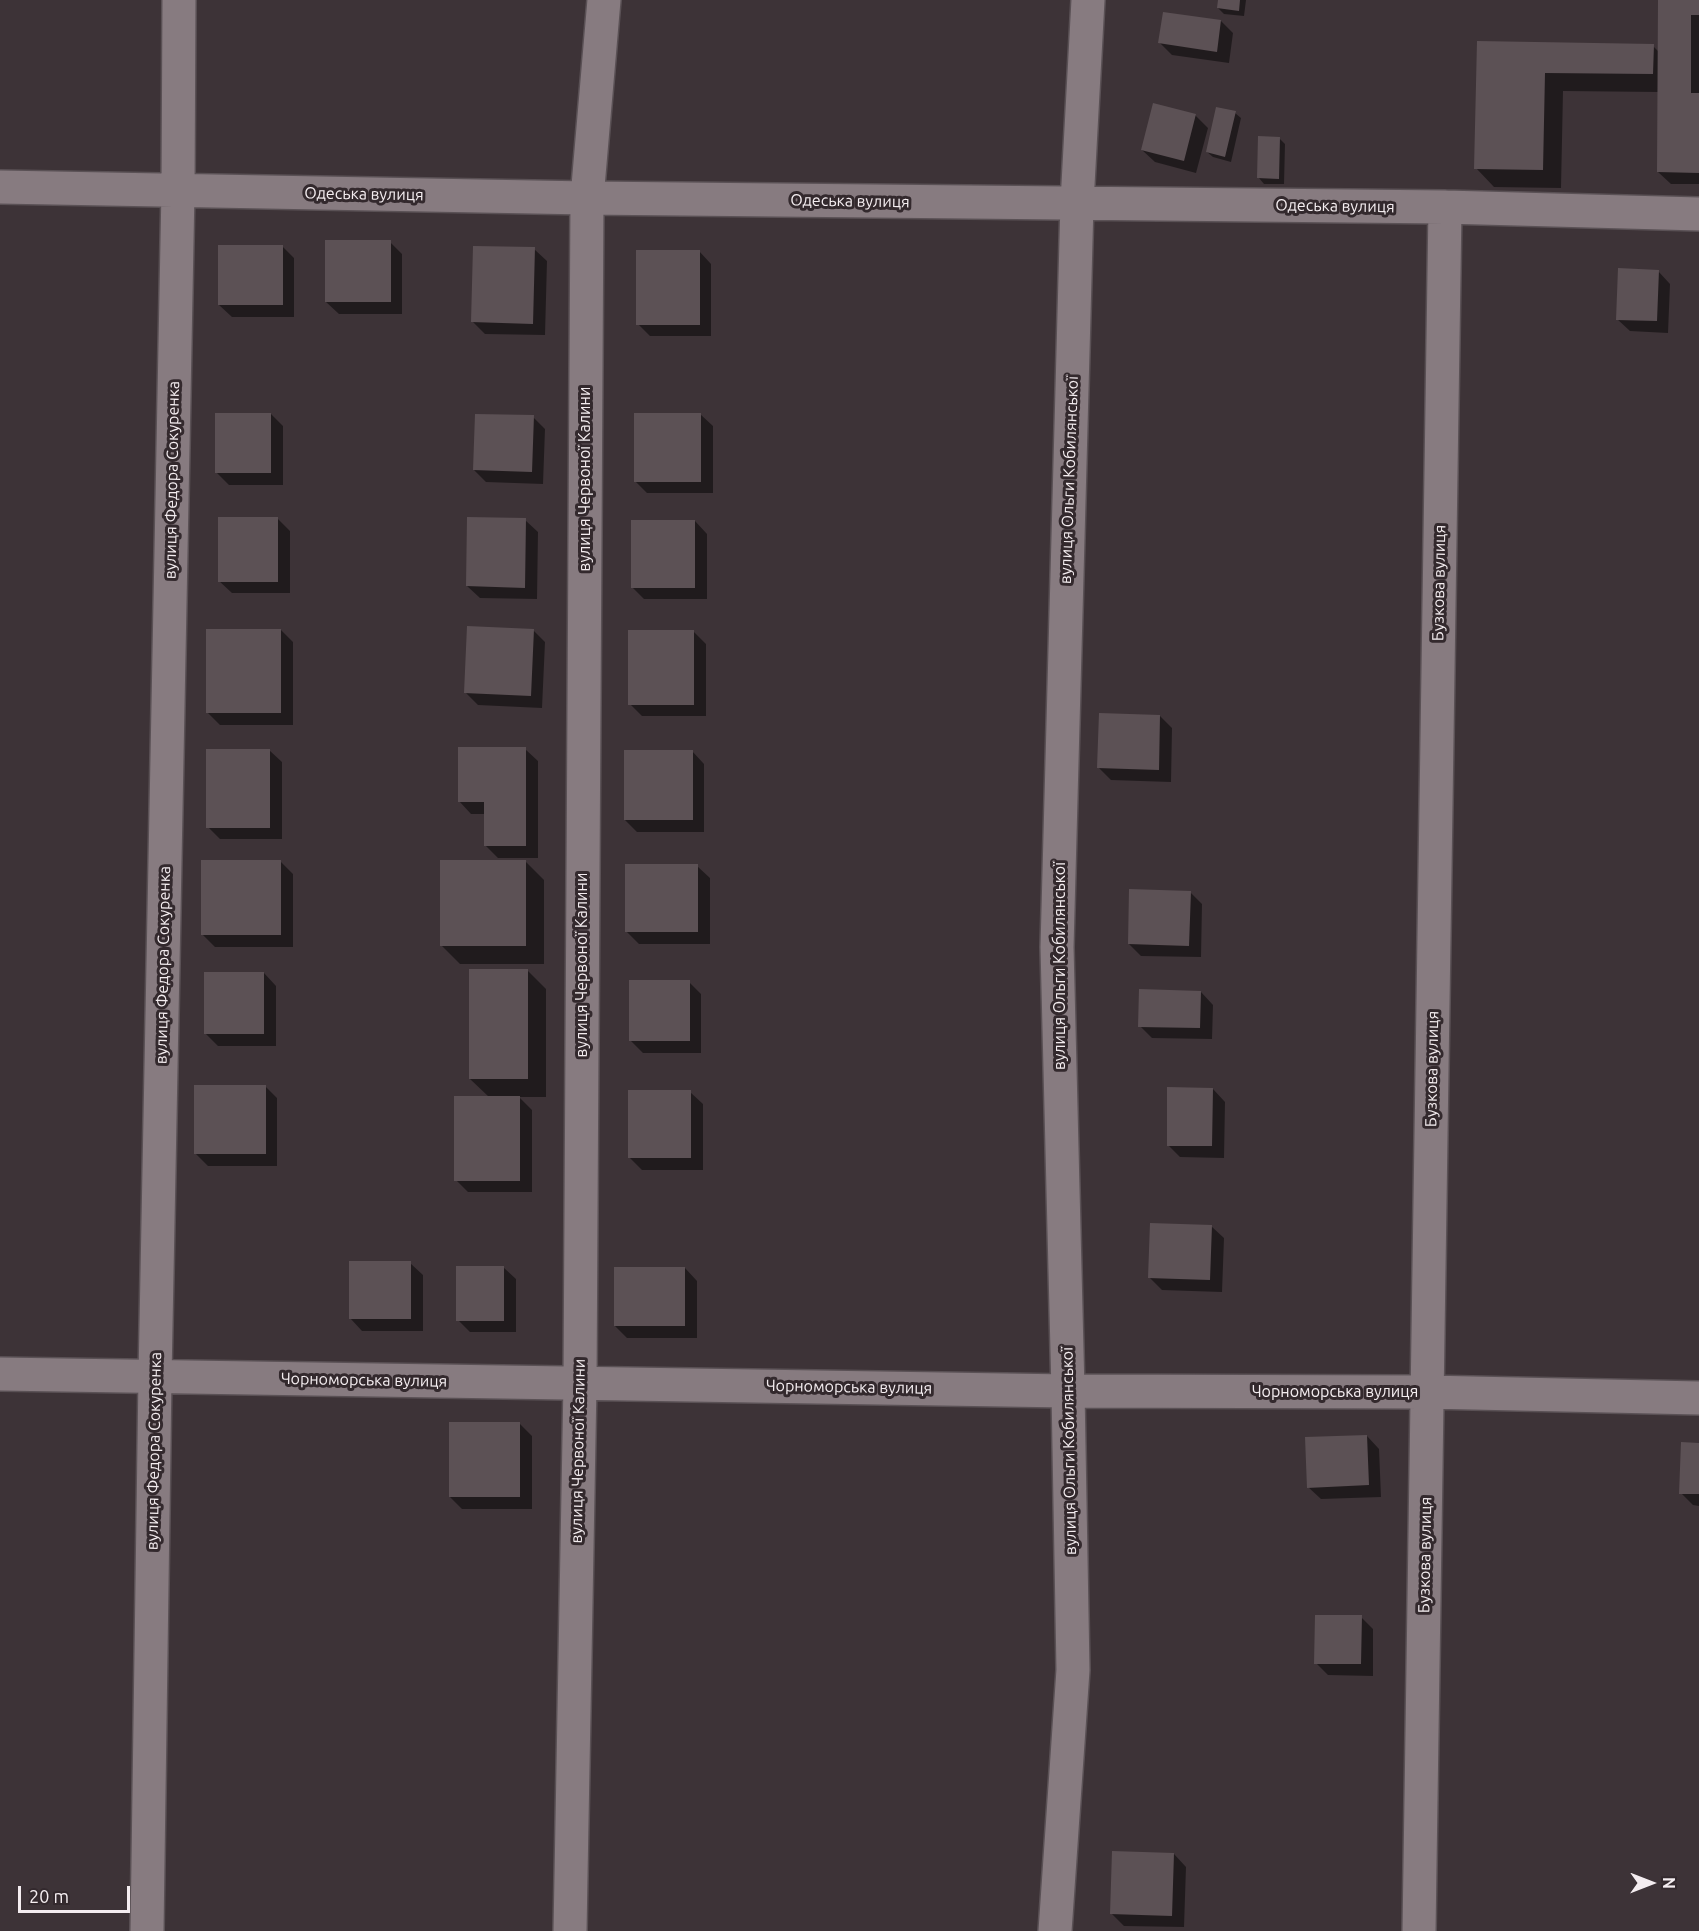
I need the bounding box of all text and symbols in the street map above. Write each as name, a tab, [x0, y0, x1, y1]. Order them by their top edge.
street label: Одеська вулиця	[304, 183, 424, 205]
street label: Одеська вулиця	[790, 190, 910, 212]
street label: Одеська вулиця	[1275, 195, 1395, 217]
street label: вулиця Ольги Кобилянської	[1056, 376, 1082, 584]
street label: вулиця Федора Сокуренка	[161, 381, 183, 579]
street label: вулиця Червоної Калини	[575, 387, 595, 571]
street label: Бузкова вулиця	[1428, 525, 1450, 641]
street label: вулиця Ольги Кобилянської	[1050, 862, 1070, 1070]
street label: вулиця Федора Сокуренка	[152, 866, 174, 1064]
street label: вулиця Червоної Калини	[572, 873, 592, 1057]
street label: Бузкова вулиця	[1421, 1011, 1443, 1127]
street label: вулиця Ольги Кобилянської	[1058, 1347, 1080, 1555]
street label: вулиця Федора Сокуренка	[143, 1352, 165, 1550]
street label: вулиця Червоної Калини	[567, 1358, 589, 1544]
street label: Чорноморська вулиця	[281, 1369, 447, 1391]
street label: Чорноморська вулиця	[766, 1376, 932, 1398]
street label: Чорноморська вулиця	[1252, 1382, 1418, 1402]
street label: Бузкова вулиця	[1414, 1497, 1436, 1613]
north arrow	[1621, 1853, 1681, 1913]
scale bar	[21, 1874, 134, 1912]
text: N	[1660, 1877, 1678, 1889]
text: 20 m	[29, 1886, 69, 1906]

